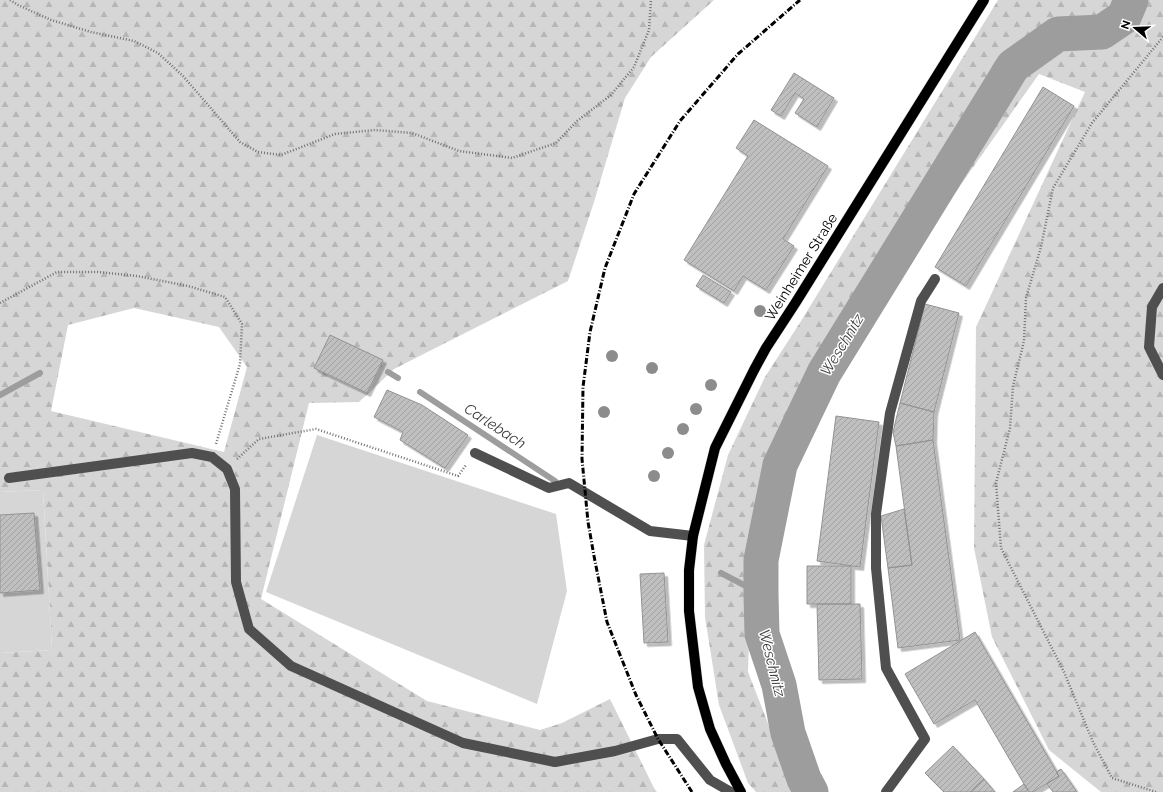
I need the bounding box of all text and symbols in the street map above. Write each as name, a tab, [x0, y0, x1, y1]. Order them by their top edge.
north arrow	[1115, 8, 1155, 48]
text: N	[1119, 19, 1134, 31]
street label: Weinheimer Straße	[762, 210, 840, 324]
water label: Weschnitz	[817, 310, 868, 379]
water label: Carlebach	[461, 399, 529, 453]
water label: Weschnitz	[755, 627, 789, 700]

